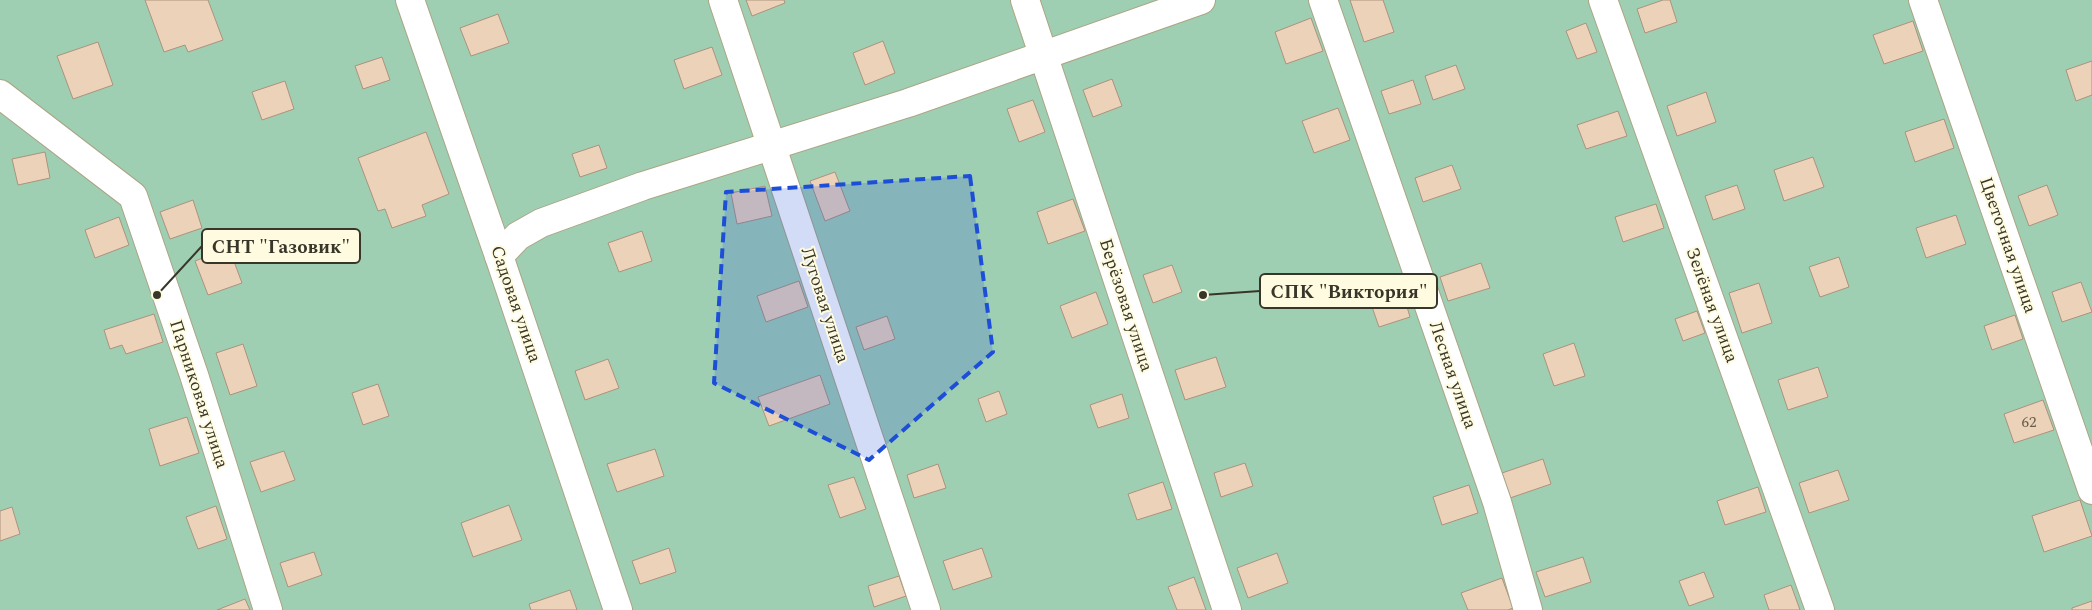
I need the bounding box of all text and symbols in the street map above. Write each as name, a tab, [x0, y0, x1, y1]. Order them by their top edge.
street label: Цветочная улица	[1972, 173, 2044, 317]
callout: СНТ "Газовик"	[202, 229, 360, 263]
text: СНТ "Газовик"	[212, 233, 350, 262]
street label: Берёзовая улица	[1092, 235, 1160, 375]
street label: Садовая улица	[483, 242, 549, 366]
street label: Луговая улица	[794, 244, 857, 367]
street label: Зелёная улица	[1679, 244, 1745, 367]
callout: СПК "Виктория"	[1260, 274, 1437, 308]
text: СПК "Виктория"	[1271, 278, 1427, 307]
street label: Парниковая улица	[162, 316, 236, 472]
street label: Лесная улица	[1422, 317, 1484, 433]
house number: 62	[2021, 411, 2037, 434]

